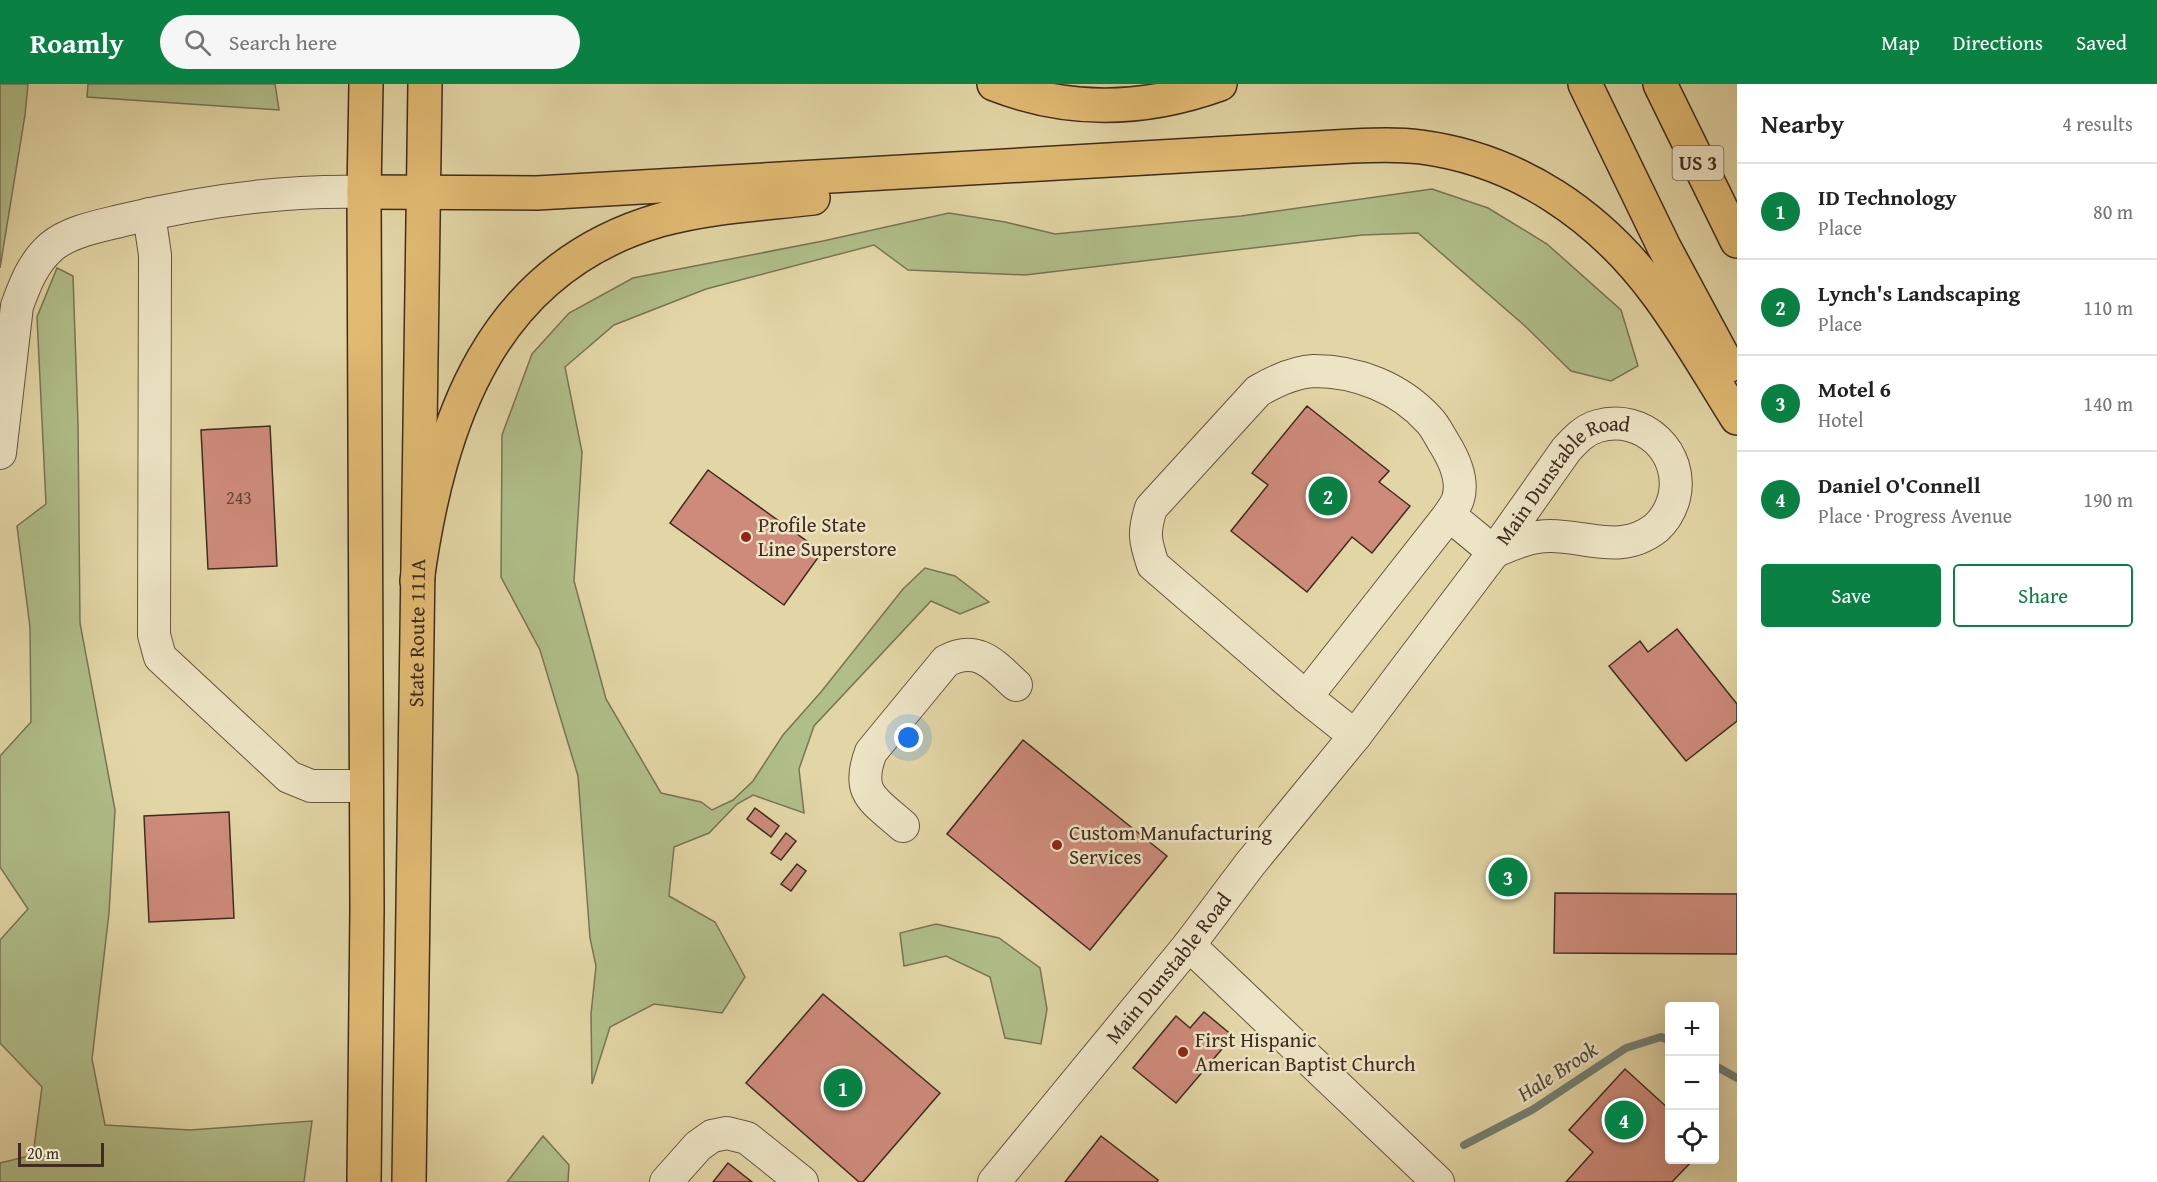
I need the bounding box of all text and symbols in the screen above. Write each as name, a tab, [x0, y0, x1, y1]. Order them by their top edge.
search box	[160, 15, 580, 69]
text: Roamly	[30, 22, 124, 63]
icon: search	[181, 26, 214, 59]
text: Search here	[229, 26, 337, 58]
text: Map	[1881, 27, 1920, 58]
text: Directions	[1953, 27, 2043, 58]
text: Saved	[2076, 27, 2127, 58]
text: Nearby	[1761, 104, 1844, 143]
text: 4 results	[2062, 109, 2133, 138]
road number: US 3	[1672, 146, 1724, 180]
text: ID Technology	[1818, 181, 1956, 213]
text: 1	[1775, 197, 1786, 226]
text: 80 m	[2093, 197, 2133, 226]
text: Place	[1818, 213, 1862, 242]
text: Lynch's Landscaping	[1818, 277, 2020, 309]
text: 2	[1775, 293, 1786, 322]
text: 110 m	[2083, 293, 2133, 322]
text: Place	[1818, 309, 1862, 338]
text: Motel 6	[1818, 373, 1891, 405]
text: 3	[1775, 389, 1786, 418]
text: 140 m	[2083, 389, 2133, 418]
text: Hotel	[1818, 405, 1864, 434]
street label: Main Dunstable Road	[1487, 407, 1633, 551]
text: Daniel O'Connell	[1818, 469, 1981, 501]
pin: 2	[1308, 474, 1348, 518]
house number: 243	[226, 484, 252, 511]
text: 4	[1775, 485, 1786, 514]
text: 190 m	[2083, 485, 2133, 514]
text: Place · Progress Avenue	[1818, 501, 2012, 530]
place label: Profile State Line Superstore	[758, 509, 897, 564]
marker: Profile State Line Superstore	[739, 530, 753, 544]
street label: State Route 111A	[400, 558, 433, 708]
button: Save	[1761, 564, 1941, 627]
button: Share	[1953, 564, 2133, 627]
your location	[894, 723, 923, 752]
place label: Custom Manufacturing Services	[1069, 817, 1272, 872]
marker: Custom Manufacturing Services	[1050, 838, 1064, 852]
pin: 3	[1488, 854, 1528, 900]
street label: Main Dunstable Road	[1098, 885, 1239, 1050]
map controls	[1665, 1002, 1719, 1164]
button: +	[1665, 1002, 1719, 1056]
place label: First Hispanic American Baptist Church	[1195, 1024, 1416, 1079]
water label: Hale Brook	[1510, 1032, 1604, 1110]
marker: First Hispanic American Baptist Church	[1176, 1045, 1190, 1059]
button: −	[1665, 1056, 1719, 1110]
pin: 1	[824, 1066, 862, 1110]
pin: 4	[1604, 1098, 1644, 1142]
button: locate	[1665, 1110, 1719, 1164]
scale bar	[18, 1140, 104, 1168]
text: 20 m	[27, 1141, 59, 1165]

